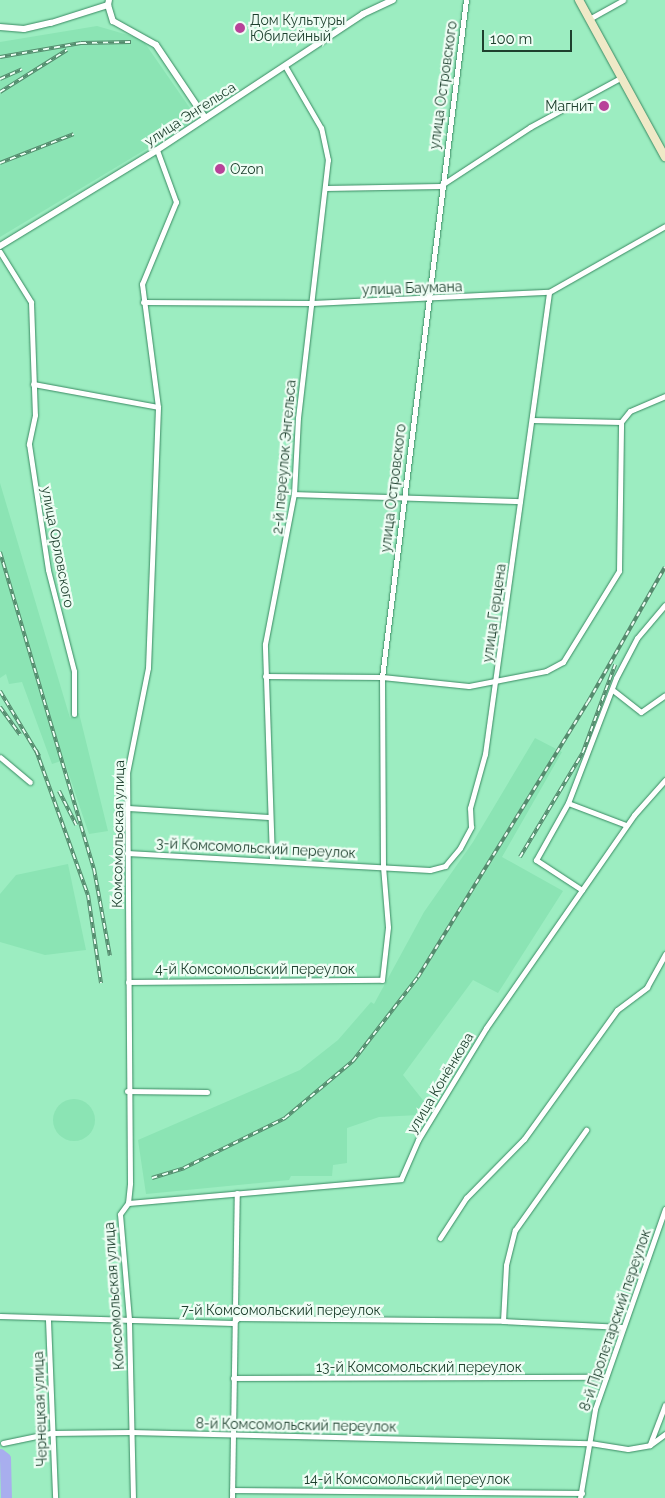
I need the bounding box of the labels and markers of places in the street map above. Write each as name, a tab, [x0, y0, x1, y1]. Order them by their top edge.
place label: Дом Культуры Юбилейный	[250, 12, 345, 44]
marker: Дом Культуры Юбилейный	[234, 22, 246, 34]
place label: Магнит	[545, 98, 594, 114]
marker: Магнит	[598, 100, 610, 112]
place label: Ozon	[230, 161, 264, 177]
marker: Ozon	[214, 163, 226, 175]

